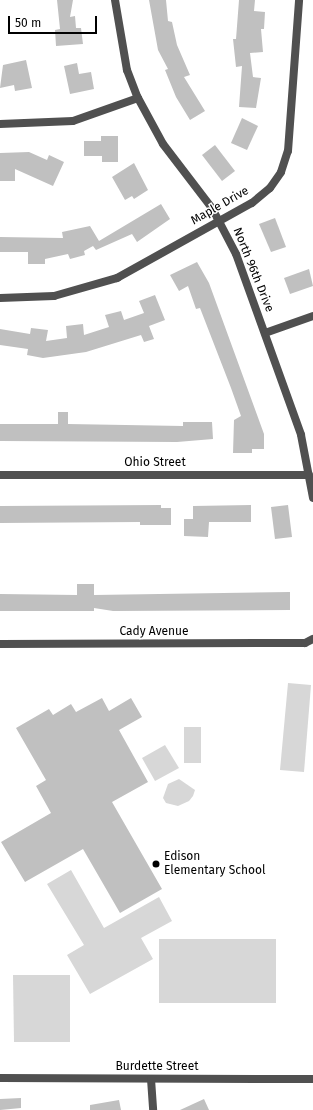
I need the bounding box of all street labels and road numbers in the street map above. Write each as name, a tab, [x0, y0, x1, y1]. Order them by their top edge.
street label: Maple Drive	[189, 184, 251, 228]
street label: North 96th Drive	[230, 226, 276, 314]
street label: Ohio Street	[124, 456, 186, 470]
street label: Cady Avenue	[119, 625, 189, 639]
street label: Burdette Street	[115, 1060, 199, 1074]

